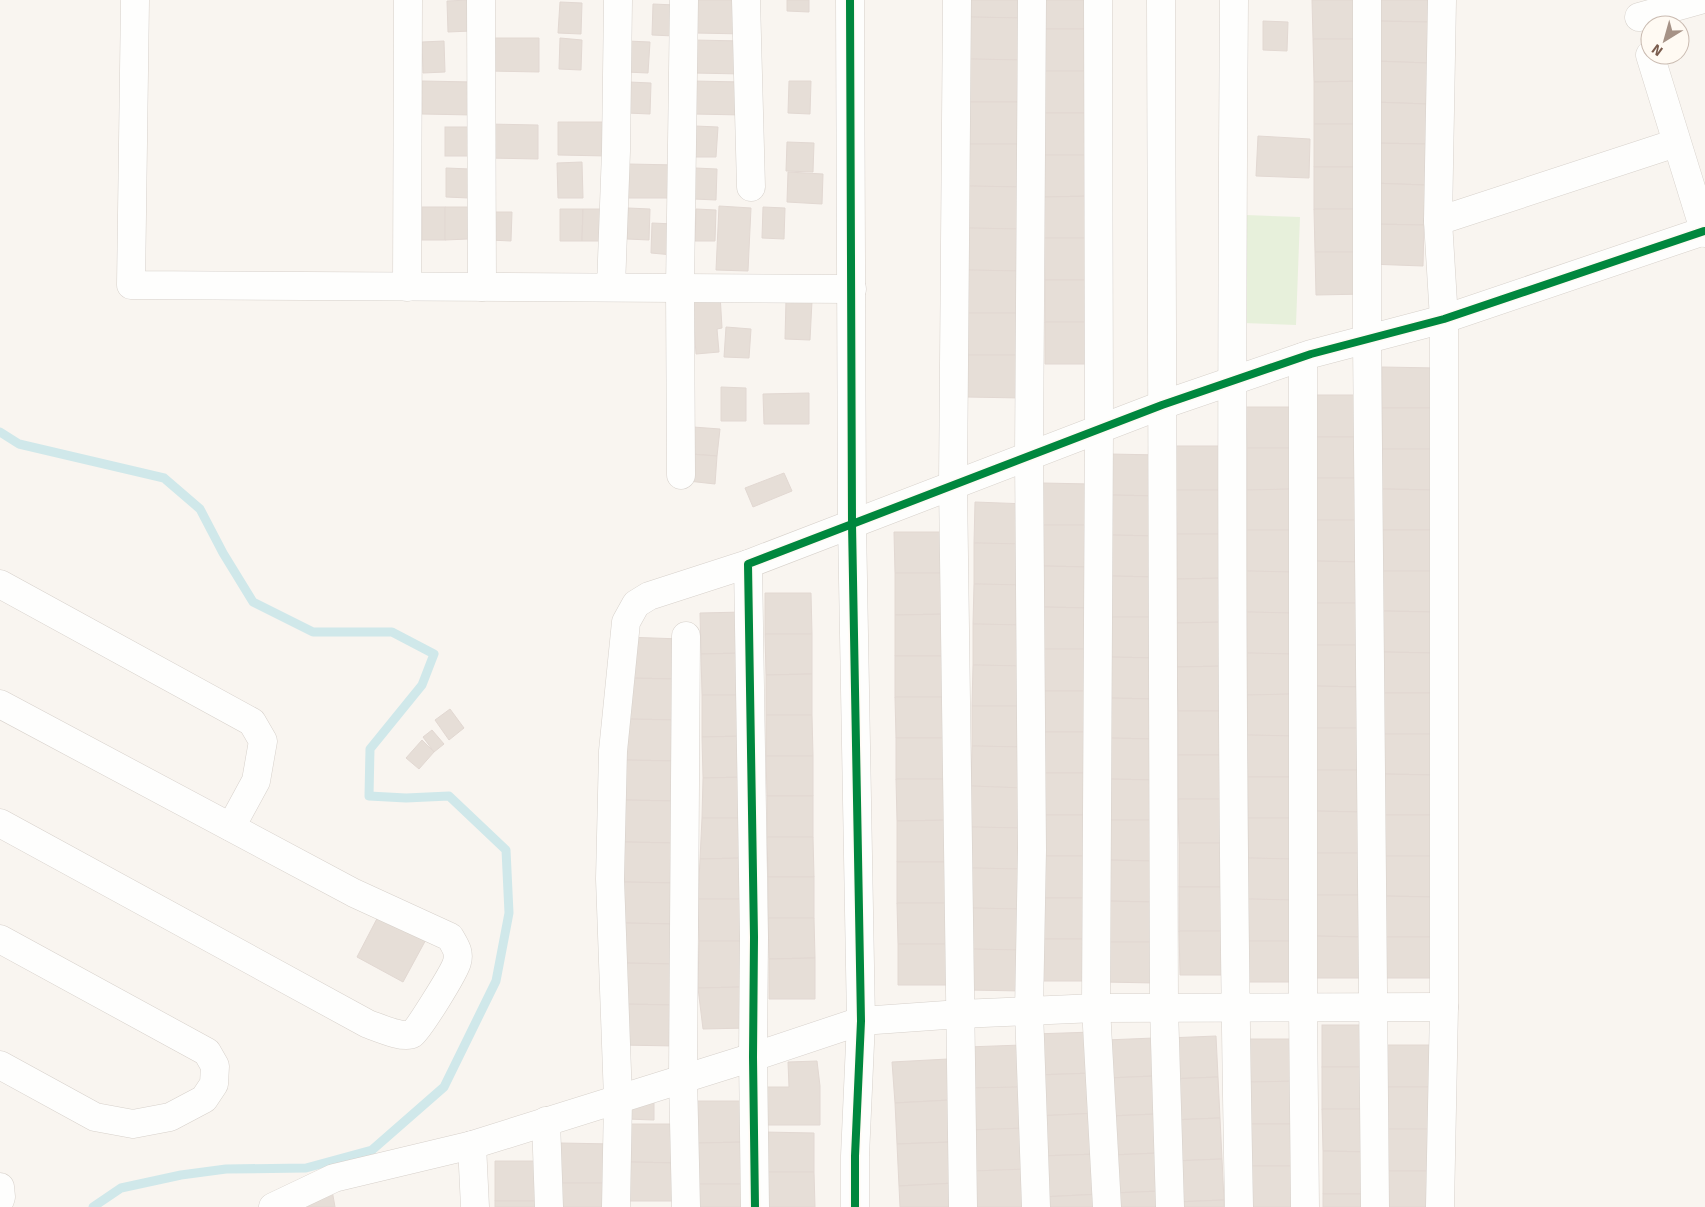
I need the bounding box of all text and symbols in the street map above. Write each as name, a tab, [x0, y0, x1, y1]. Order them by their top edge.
north arrow	[1640, 15, 1690, 65]
text: N	[1648, 40, 1666, 60]

